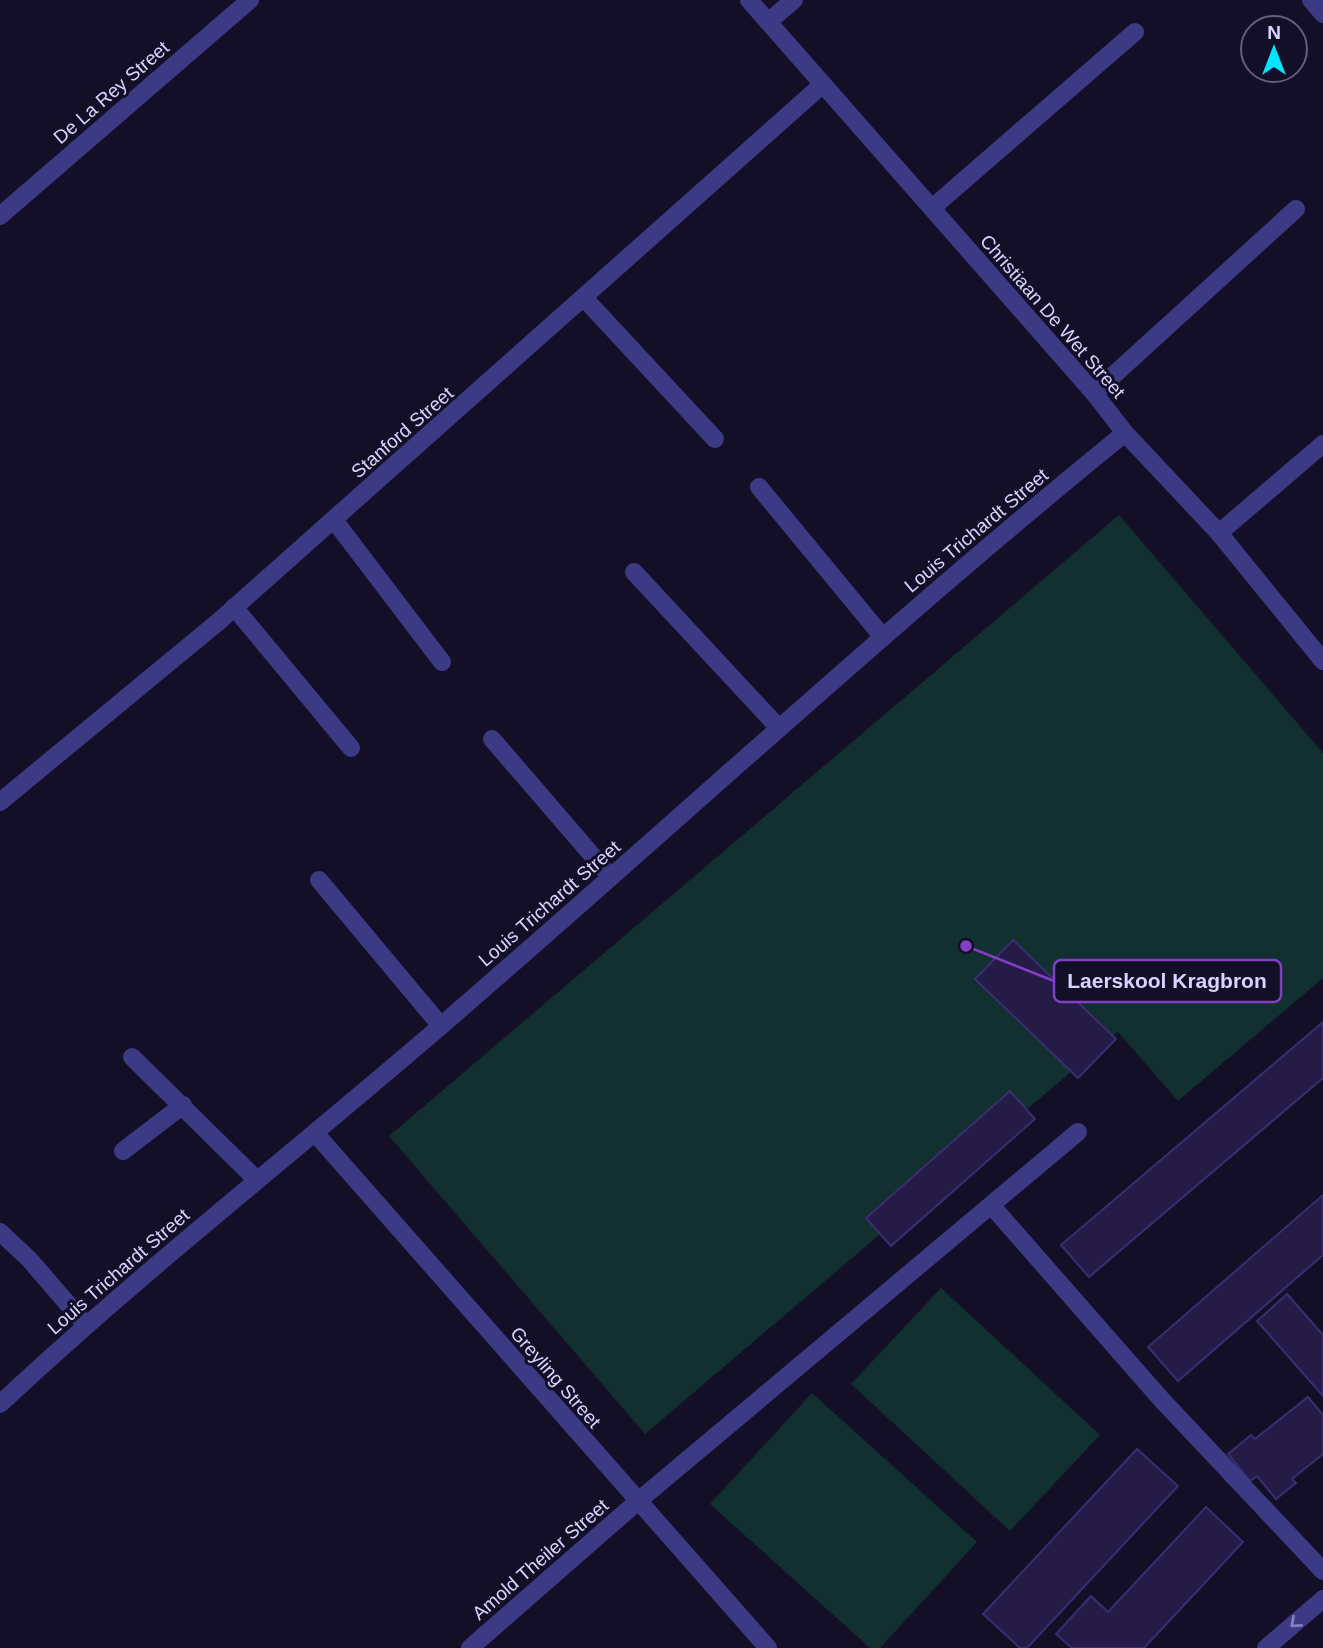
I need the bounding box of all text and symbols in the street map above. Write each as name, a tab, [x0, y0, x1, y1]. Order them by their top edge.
north arrow	[1239, 14, 1309, 84]
text: N	[1267, 22, 1281, 43]
street label: De La Rey Street	[49, 36, 174, 148]
street label: Christiaan De Wet Street	[976, 230, 1130, 403]
street label: Stanford Street	[347, 382, 458, 482]
street label: Louis Trichardt Street	[900, 464, 1053, 596]
street label: Louis Trichardt Street	[474, 836, 625, 971]
callout: Laerskool Kragbron	[1054, 960, 1281, 1002]
text: Laerskool Kragbron	[1067, 969, 1267, 992]
street label: Louis Trichardt Street	[43, 1204, 194, 1339]
street label: Greyling Street	[506, 1323, 606, 1433]
street label: Amold Theiler Street	[468, 1494, 613, 1624]
one-way arrow	[1290, 1615, 1303, 1627]

